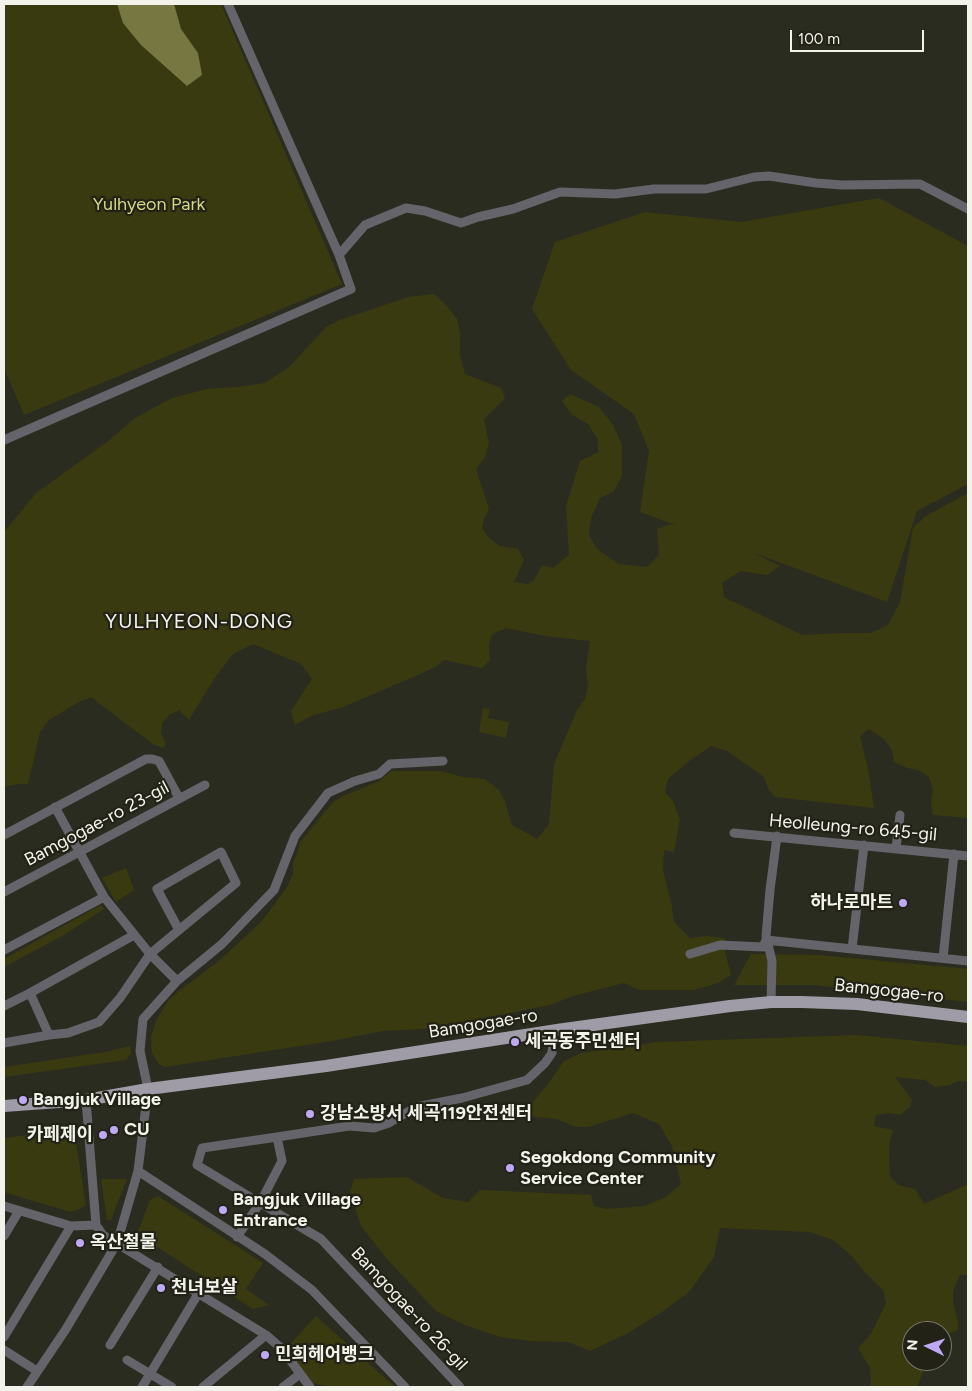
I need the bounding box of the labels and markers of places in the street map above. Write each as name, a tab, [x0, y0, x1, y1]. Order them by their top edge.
place label: 하나로마트	[810, 892, 893, 914]
marker: 하나로마트	[897, 897, 909, 909]
place label: 세곡동주민센터	[525, 1031, 641, 1053]
marker: 세곡동주민센터	[509, 1036, 521, 1048]
place label: Bangjuk Village	[33, 1089, 161, 1111]
marker: Bangjuk Village	[17, 1094, 29, 1106]
place label: 강남소방서 세곡119안전센터	[320, 1103, 532, 1125]
marker: 강남소방서 세곡119안전센터	[304, 1108, 316, 1120]
place label: CU	[124, 1119, 150, 1141]
place label: 카페제이	[27, 1124, 93, 1146]
marker: CU	[108, 1124, 120, 1136]
marker: 카페제이	[97, 1129, 109, 1141]
place label: Segokdong Community Service Center	[520, 1147, 716, 1190]
marker: Segokdong Community Service Center	[504, 1162, 516, 1174]
place label: Bangjuk Village Entrance	[233, 1189, 361, 1232]
marker: Bangjuk Village Entrance	[217, 1204, 229, 1216]
place label: 옥산철물	[90, 1232, 156, 1254]
marker: 옥산철물	[74, 1237, 86, 1249]
place label: 천녀보살	[171, 1277, 237, 1299]
marker: 천녀보살	[155, 1282, 167, 1294]
place label: 민희헤어뱅크	[275, 1344, 374, 1366]
marker: 민희헤어뱅크	[259, 1349, 271, 1361]

